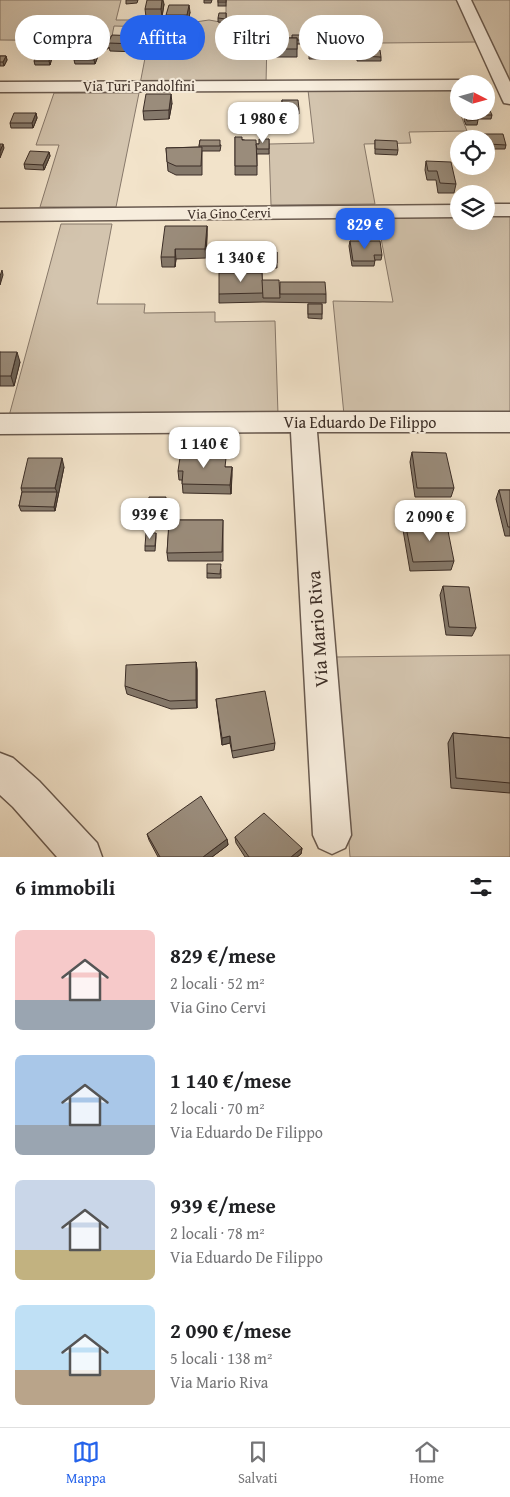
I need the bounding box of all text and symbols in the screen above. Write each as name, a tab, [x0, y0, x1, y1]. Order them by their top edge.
chip: Compra	[15, 15, 110, 60]
chip: Affitta	[120, 15, 205, 60]
chip: Filtri	[215, 15, 289, 60]
chip: Nuovo	[299, 15, 383, 60]
north arrow	[450, 75, 495, 120]
map controls	[450, 75, 495, 230]
street label: Via Turi Pandolfini	[83, 76, 195, 96]
pin: 1 980 €	[217, 102, 309, 144]
text: 1 980 €	[239, 106, 287, 130]
button: locate	[450, 130, 495, 175]
button: layers	[450, 185, 495, 230]
street label: Via Gino Cervi	[187, 202, 271, 224]
pin: 829 €	[330, 208, 400, 250]
text: 829 €	[347, 212, 383, 236]
pin: 1 340 €	[195, 240, 287, 283]
text: 1 340 €	[217, 245, 265, 269]
street label: Via Eduardo De Filippo	[283, 410, 437, 434]
pin: 1 140 €	[158, 426, 250, 469]
text: 1 140 €	[180, 431, 228, 455]
pin: 939 €	[115, 498, 185, 540]
pin: 2 090 €	[384, 500, 476, 542]
text: 939 €	[132, 502, 168, 526]
text: 2 090 €	[406, 504, 454, 528]
street label: Via Mario Riva	[299, 570, 335, 688]
text: 6 immobili	[15, 872, 115, 903]
icon: filters	[467, 873, 495, 901]
text: 829 €/mese	[170, 940, 276, 971]
icon: home	[55, 950, 115, 1010]
text: 2 locali · 52 m²	[170, 971, 265, 995]
text: Via Gino Cervi	[170, 995, 266, 1019]
text: 1 140 €/mese	[170, 1065, 291, 1096]
icon: home	[55, 1075, 115, 1135]
text: 2 locali · 70 m²	[170, 1096, 265, 1120]
text: Via Eduardo De Filippo	[170, 1120, 323, 1144]
text: 939 €/mese	[170, 1190, 276, 1221]
icon: home	[55, 1200, 115, 1260]
text: 2 locali · 78 m²	[170, 1221, 265, 1245]
text: Via Eduardo De Filippo	[170, 1245, 323, 1269]
text: 2 090 €/mese	[170, 1315, 291, 1346]
icon: home	[55, 1325, 115, 1385]
text: 5 locali · 138 m²	[170, 1346, 272, 1370]
text: Via Mario Riva	[170, 1370, 268, 1394]
tab: Mappa	[66, 1438, 106, 1488]
tab: Salvati	[238, 1438, 277, 1488]
tab: Home	[410, 1438, 444, 1488]

